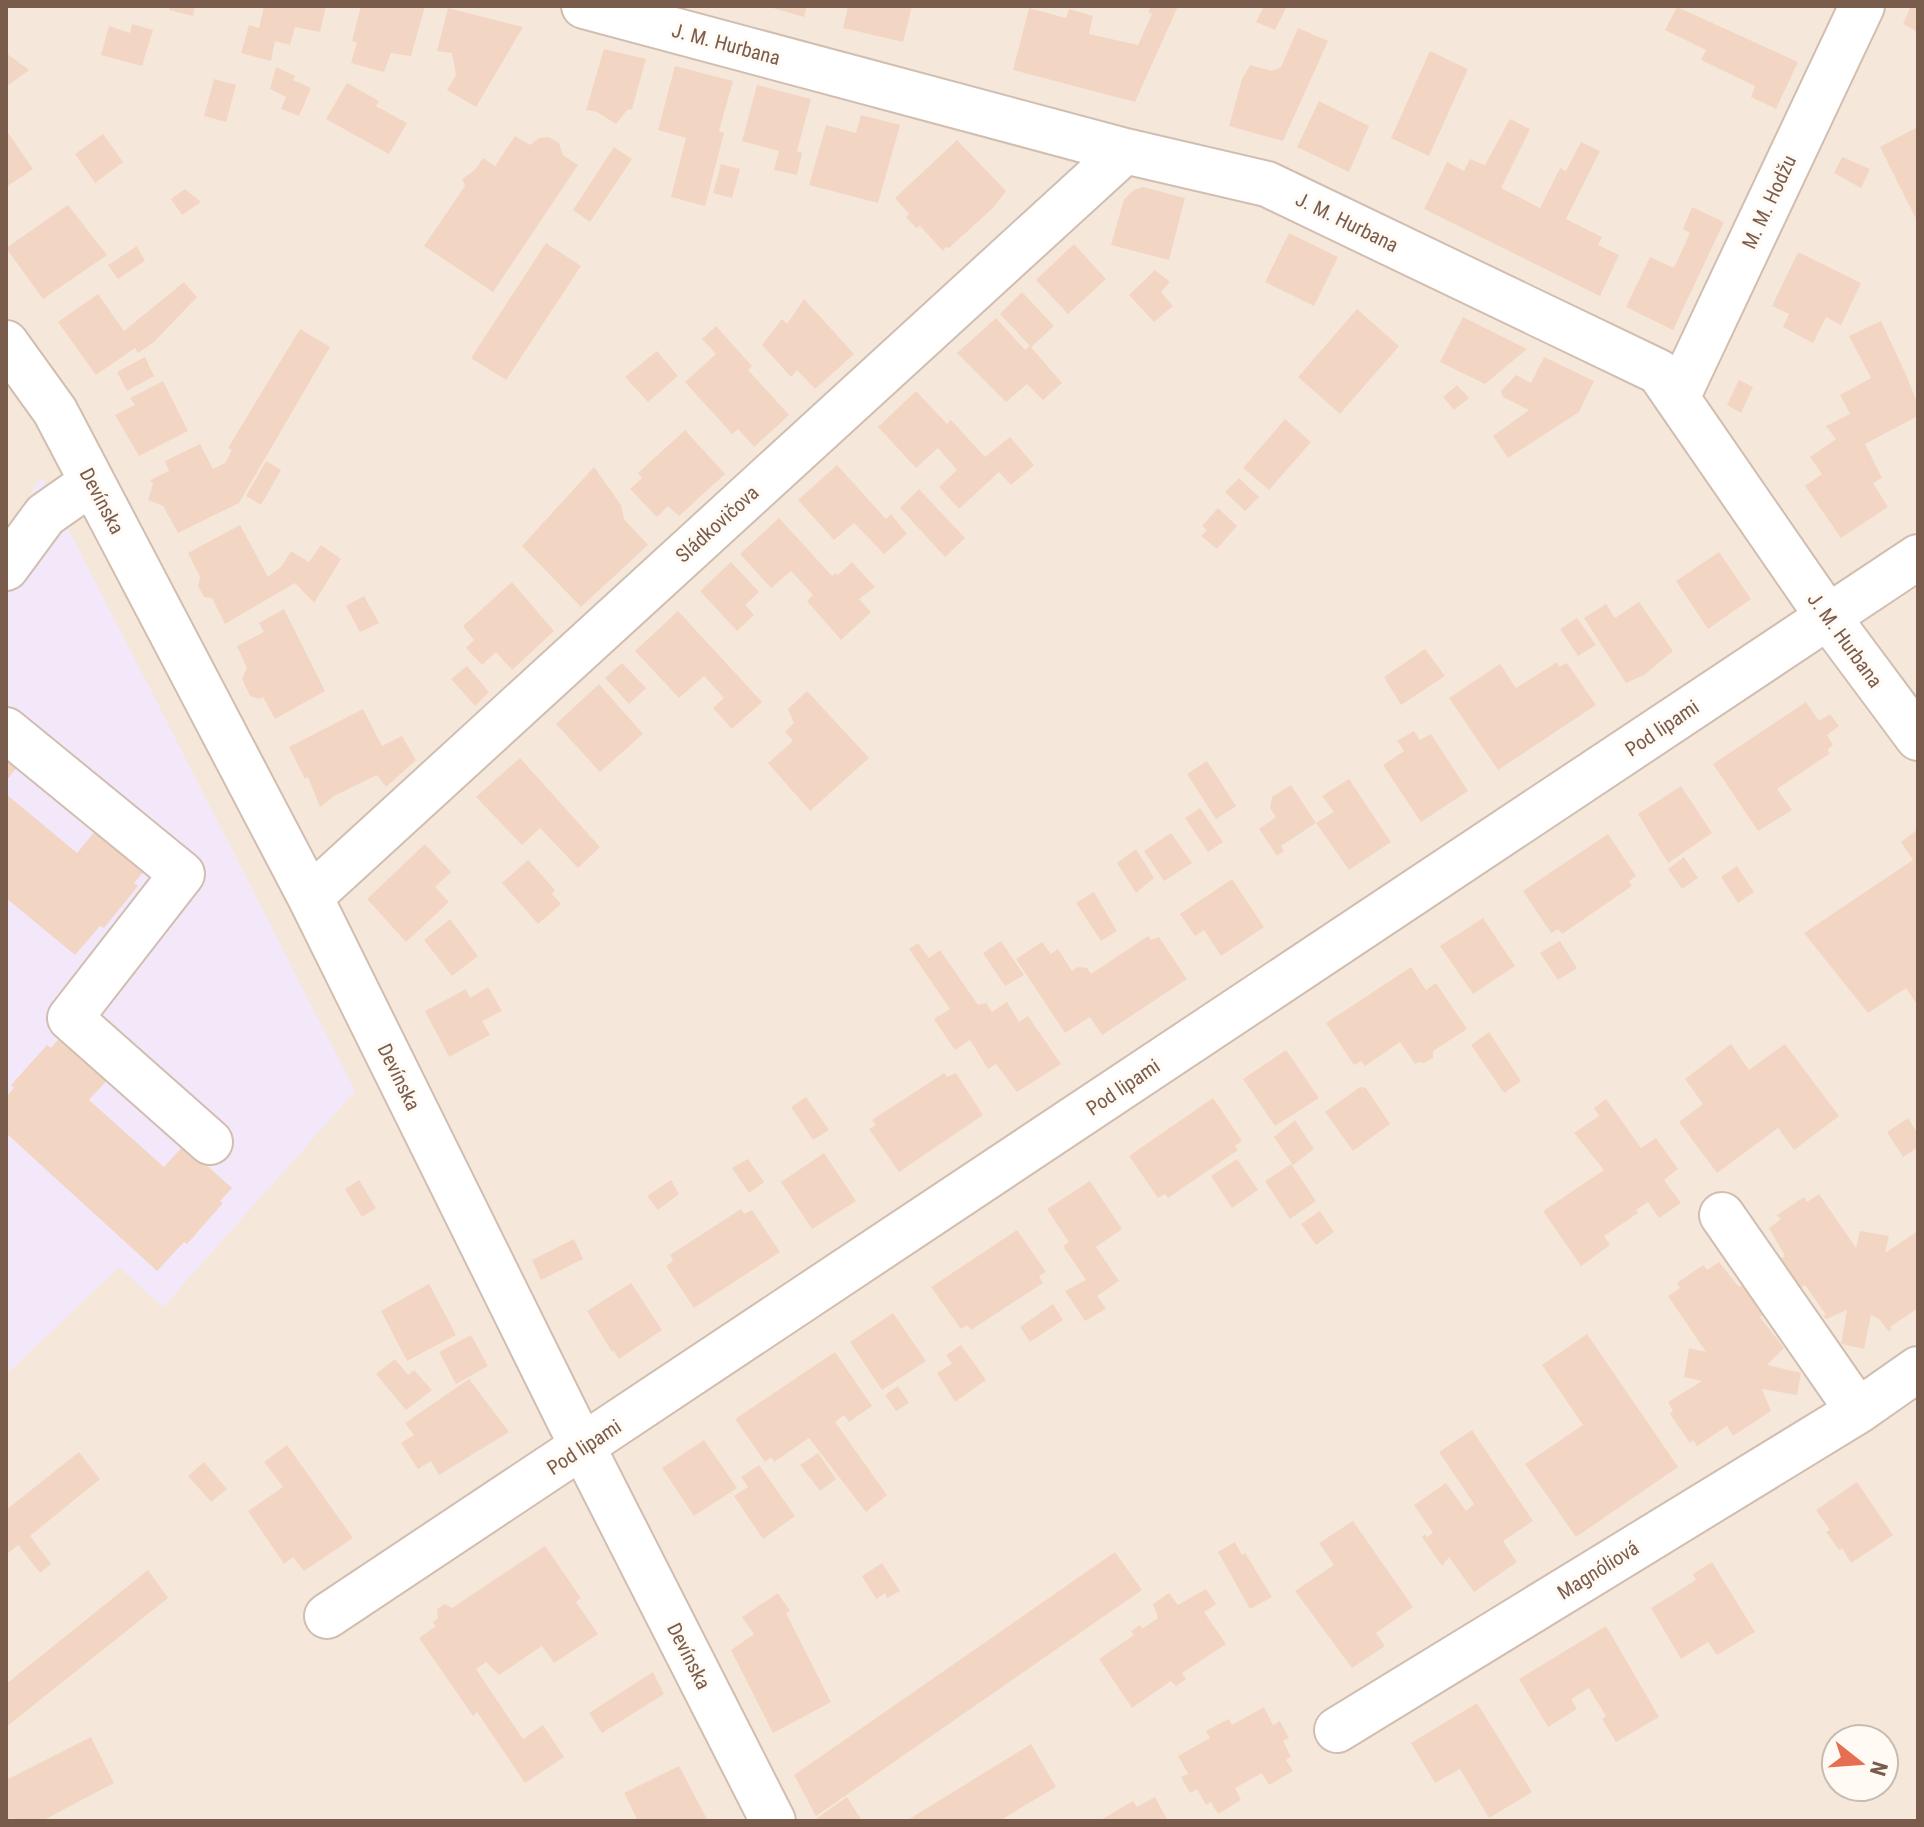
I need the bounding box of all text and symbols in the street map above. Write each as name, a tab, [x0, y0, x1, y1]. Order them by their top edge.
street label: J. M. Hurbana	[669, 18, 783, 70]
street label: M. M. Hodžu	[1737, 151, 1801, 253]
street label: J. M. Hurbana	[1292, 187, 1402, 257]
street label: Devínska	[75, 464, 129, 538]
street label: Sládkovičova	[670, 480, 764, 568]
street label: J. M. Hurbana	[1803, 588, 1887, 692]
street label: Pod lipami	[1621, 695, 1703, 761]
street label: Devínska	[373, 1040, 425, 1114]
street label: Pod lipami	[1082, 1054, 1164, 1120]
street label: Pod lipami	[542, 1414, 626, 1480]
street label: Magnóliová	[1553, 1536, 1643, 1604]
street label: Devínska	[662, 1619, 716, 1693]
north arrow	[1820, 1723, 1900, 1803]
text: N	[1865, 1759, 1893, 1779]

